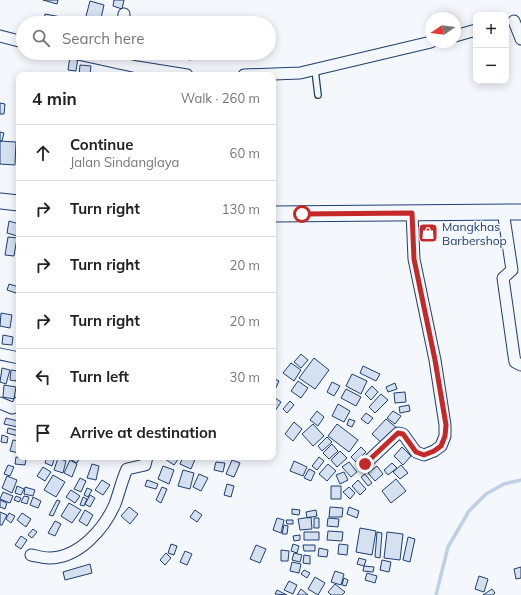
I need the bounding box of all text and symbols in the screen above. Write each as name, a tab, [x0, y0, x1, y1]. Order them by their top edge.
north arrow	[425, 12, 461, 48]
map controls	[473, 12, 509, 84]
button: +	[473, 12, 509, 48]
search box	[16, 16, 276, 60]
icon: search	[30, 27, 52, 49]
text: Search here	[62, 29, 144, 48]
button: −	[473, 48, 509, 84]
text: 4 min	[32, 88, 77, 109]
text: Walk · 260 m	[181, 90, 260, 106]
text: Continue	[70, 135, 133, 154]
icon: ahead	[32, 142, 54, 164]
text: 60 m	[230, 145, 260, 161]
text: Jalan Sindanglaya	[70, 154, 179, 170]
icon: right	[32, 198, 54, 220]
text: Turn right	[70, 199, 140, 218]
text: 130 m	[222, 201, 260, 217]
route start	[293, 205, 311, 223]
place label: Mangkhas Barbershop	[442, 219, 507, 248]
shop icon: Mangkhas Barbershop	[417, 222, 439, 244]
icon: right	[32, 254, 54, 276]
text: Turn right	[70, 255, 140, 274]
text: 20 m	[230, 257, 260, 273]
icon: right	[32, 310, 54, 332]
text: Turn right	[70, 311, 140, 330]
text: 20 m	[230, 313, 260, 329]
icon: left	[32, 366, 54, 388]
text: Turn left	[70, 367, 129, 386]
text: 30 m	[230, 369, 260, 385]
icon: arrive	[32, 422, 54, 444]
text: Arrive at destination	[70, 423, 217, 442]
route end	[356, 455, 374, 473]

